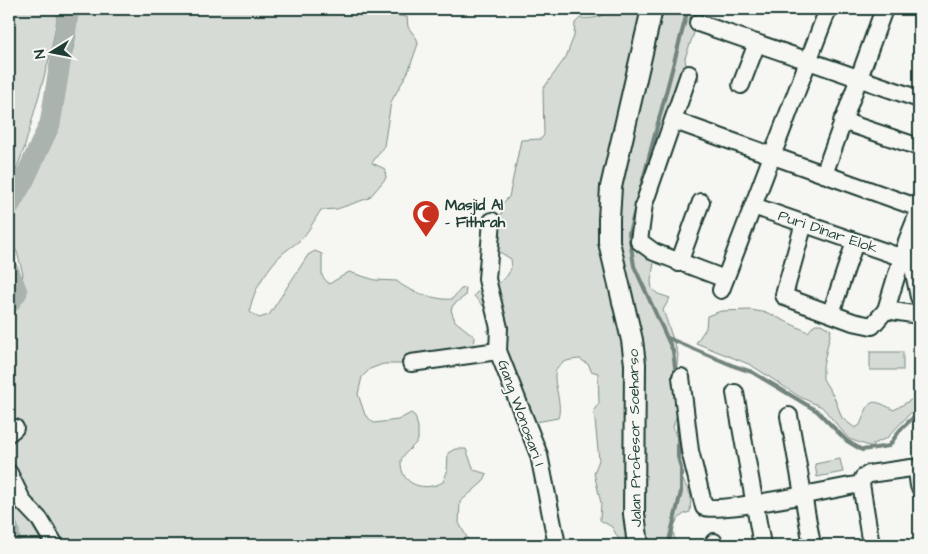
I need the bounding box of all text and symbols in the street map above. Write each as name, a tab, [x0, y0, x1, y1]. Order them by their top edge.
north arrow	[28, 28, 78, 78]
text: N	[30, 48, 51, 60]
place label: Masjid Al - Fithrah	[445, 195, 506, 233]
mosque icon: Masjid Al - Fithrah	[411, 199, 441, 238]
street label: Puri Dinar Elok	[775, 205, 881, 259]
street label: Jalan Profesor Soeharso	[623, 348, 647, 527]
street label: Gang Wonosari I	[491, 357, 550, 469]

